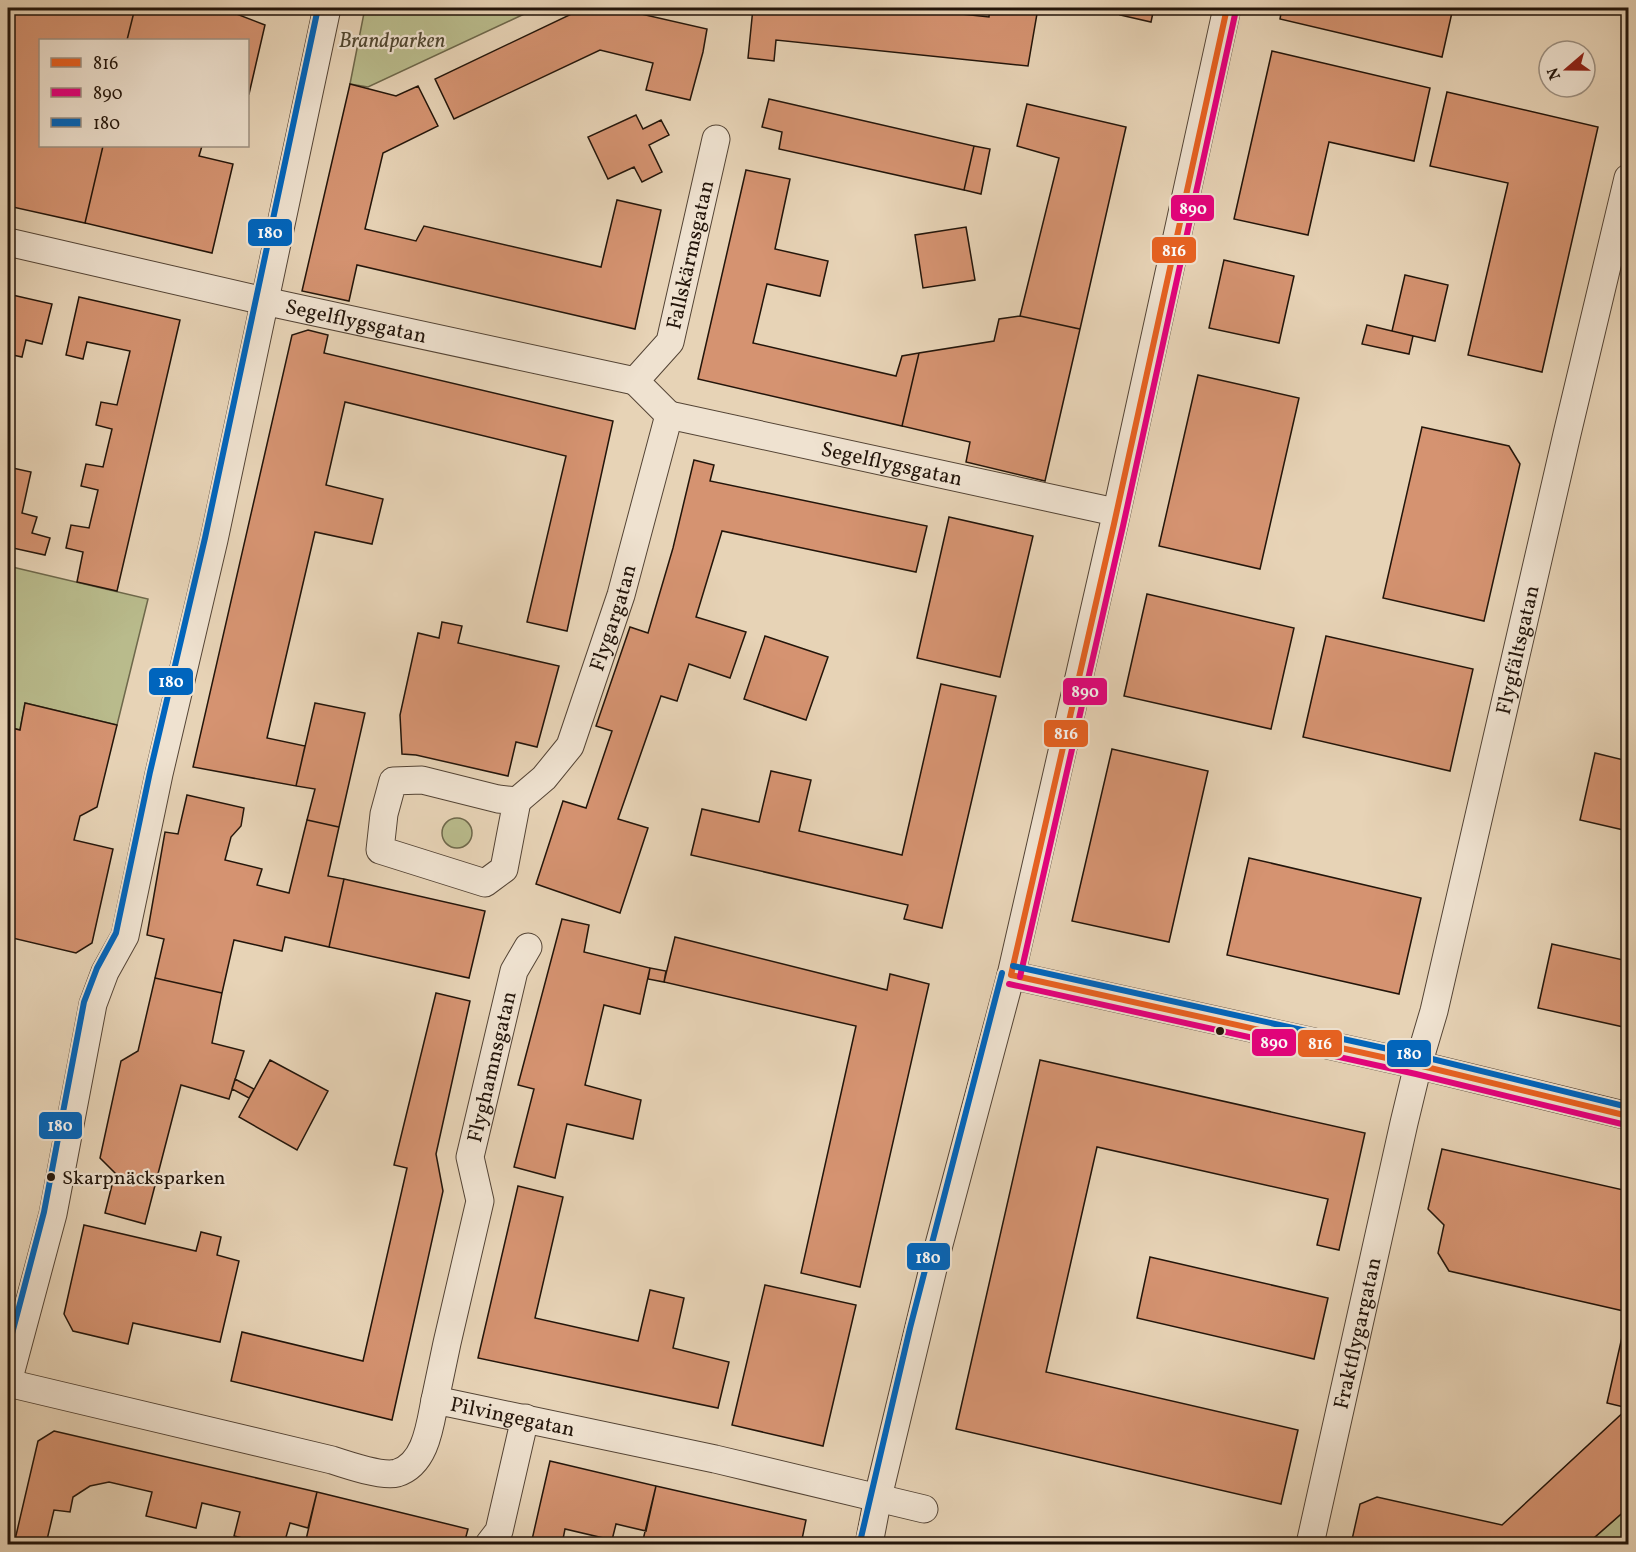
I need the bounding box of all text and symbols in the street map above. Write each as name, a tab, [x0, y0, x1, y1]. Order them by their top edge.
park label: Brandparken	[339, 27, 445, 56]
legend	[39, 39, 249, 147]
north arrow	[1537, 39, 1597, 99]
text: 816	[93, 52, 118, 77]
text: N	[1542, 64, 1567, 83]
text: 890	[93, 82, 123, 107]
text: 180	[93, 112, 120, 137]
street label: Fallskärmsgatan	[660, 178, 722, 333]
line badge: 890	[1170, 194, 1215, 222]
text: 890	[1179, 199, 1207, 221]
line badge: 180	[247, 218, 293, 247]
text: 180	[257, 223, 283, 245]
line badge: 816	[1151, 236, 1197, 264]
text: 816	[1162, 241, 1186, 263]
street label: Segelflygsgatan	[282, 293, 429, 352]
street label: Segelflygsgatan	[818, 435, 965, 494]
street label: Flygargatan	[583, 561, 645, 675]
street label: Flygfältsgatan	[1490, 583, 1548, 718]
line badge: 180	[148, 667, 194, 696]
text: 180	[158, 672, 184, 694]
line badge: 890	[1062, 677, 1108, 706]
text: 890	[1071, 682, 1099, 704]
line badge: 816	[1043, 719, 1089, 748]
text: 816	[1054, 724, 1078, 746]
street label: Flyghamnsgatan	[461, 988, 525, 1146]
unlabelled marker	[1214, 1025, 1226, 1037]
line badge: 890	[1251, 1028, 1297, 1057]
line badge: 816	[1297, 1029, 1343, 1058]
text: 890	[1260, 1033, 1288, 1055]
text: 816	[1308, 1034, 1332, 1056]
line badge: 180	[1386, 1039, 1432, 1068]
text: 180	[1396, 1044, 1422, 1066]
line badge: 180	[38, 1111, 83, 1140]
text: 180	[47, 1116, 73, 1138]
place label: Skarpnäcksparken	[62, 1165, 225, 1193]
marker: Skarpnäcksparken	[45, 1171, 57, 1183]
line badge: 180	[906, 1242, 951, 1271]
text: 180	[915, 1248, 941, 1270]
street label: Fraktflygargatan	[1327, 1255, 1390, 1412]
street label: Pilvingegatan	[447, 1391, 578, 1445]

